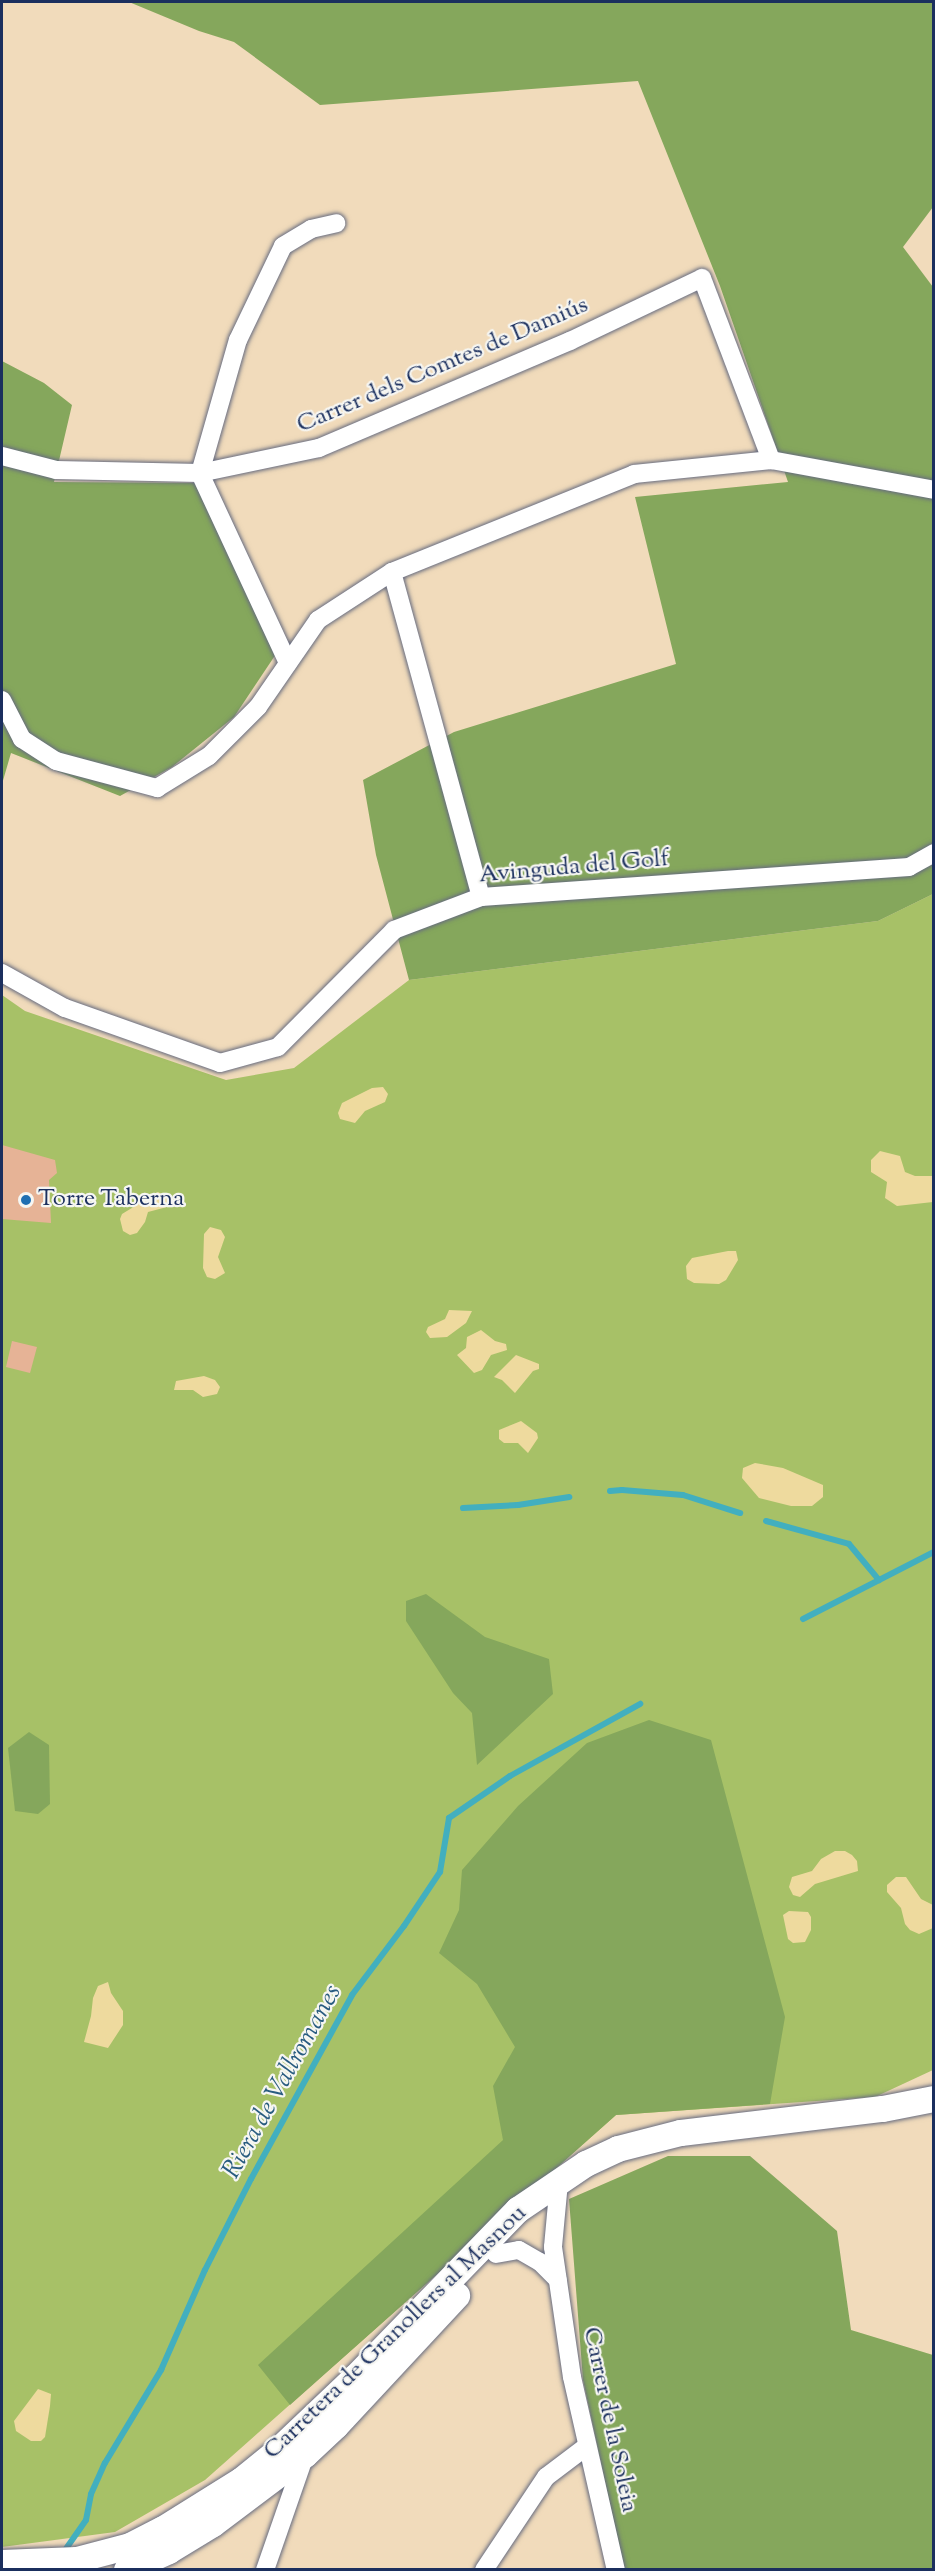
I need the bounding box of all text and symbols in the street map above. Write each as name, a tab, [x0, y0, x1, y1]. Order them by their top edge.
street label: Carrer dels Comtes de Damiús	[293, 292, 593, 440]
street label: Avinguda del Golf	[478, 845, 670, 891]
place label: Torre Taberna	[38, 1186, 184, 1214]
marker: Torre Taberna	[19, 1193, 33, 1207]
water label: Riera de Vallromanes	[217, 1980, 349, 2184]
street label: Carretera de Granollers al Masnou	[259, 2200, 533, 2466]
street label: Carrer de la Soleia	[575, 2325, 643, 2515]

